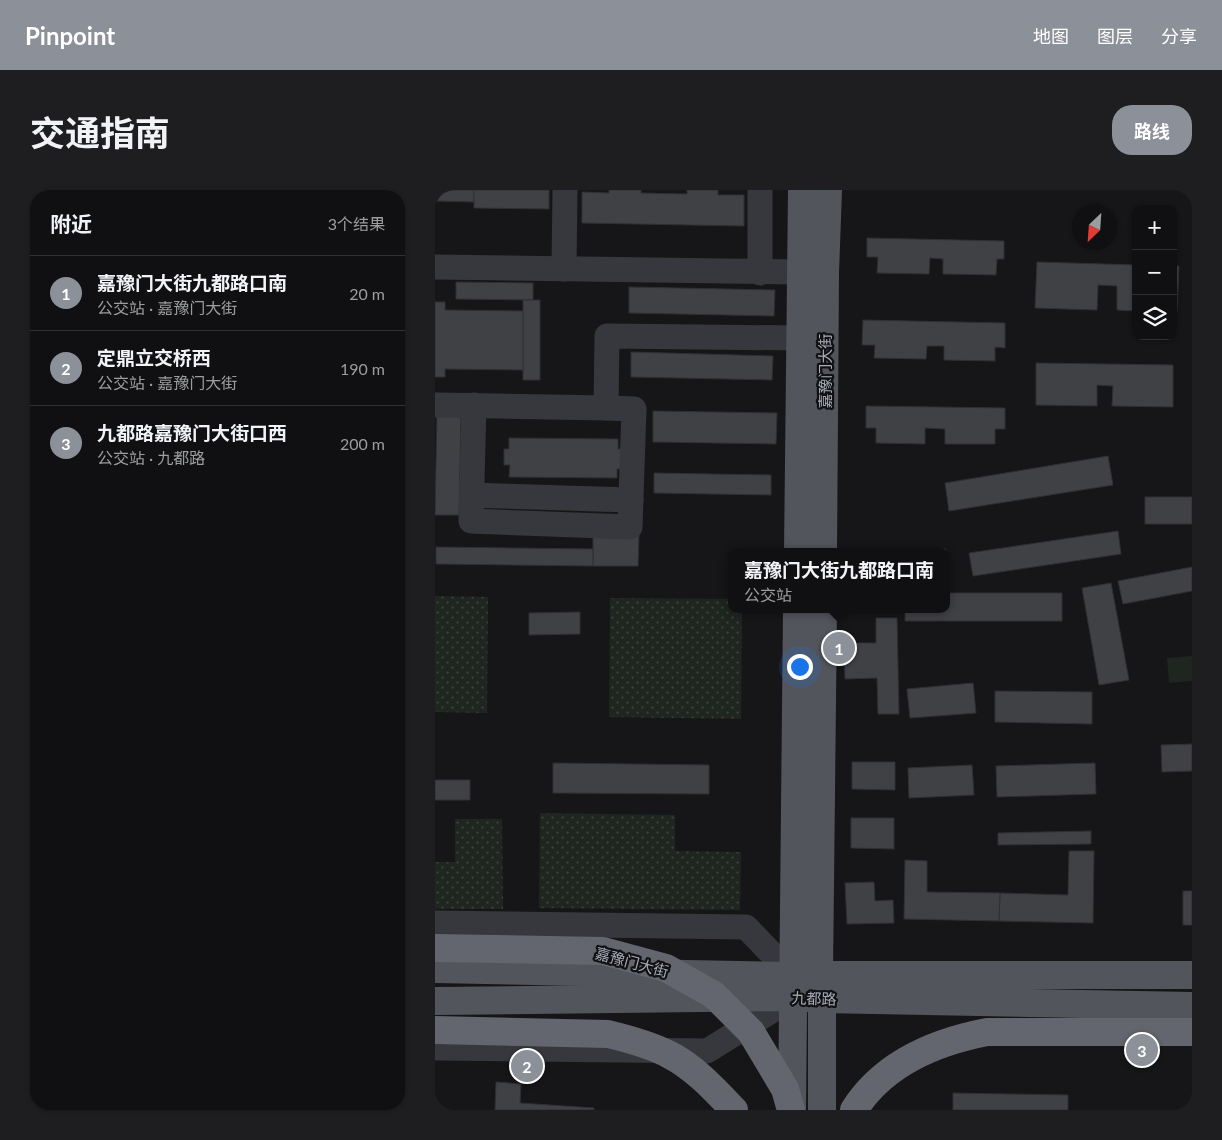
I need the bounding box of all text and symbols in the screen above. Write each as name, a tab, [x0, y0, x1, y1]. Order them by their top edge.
text: Pinpoint	[25, 21, 115, 50]
text: 地图	[1033, 25, 1069, 47]
text: 图层	[1097, 25, 1133, 47]
text: 分享	[1161, 25, 1197, 47]
button: 路线	[1112, 105, 1192, 155]
text: 交通指南	[30, 111, 170, 153]
north arrow	[1072, 205, 1117, 250]
map controls	[1132, 205, 1177, 340]
button: +	[1132, 205, 1177, 250]
text: 附近	[50, 211, 92, 236]
text: 3个结果	[328, 214, 385, 233]
button: −	[1132, 250, 1177, 295]
text: 嘉豫门大街九都路口南	[97, 271, 287, 294]
text: 1	[61, 284, 71, 303]
text: 20 m	[349, 284, 385, 303]
button: layers	[1132, 295, 1177, 340]
text: 公交站 · 嘉豫门大街	[97, 298, 237, 317]
street label: 嘉豫门大街	[816, 333, 834, 409]
text: 定鼎立交桥西	[97, 346, 211, 369]
text: 2	[61, 359, 71, 378]
text: 190 m	[340, 359, 385, 378]
text: 公交站 · 嘉豫门大街	[97, 373, 237, 392]
text: 九都路嘉豫门大街口西	[97, 421, 287, 444]
text: 3	[61, 434, 71, 453]
text: 200 m	[340, 434, 385, 453]
text: 公交站 · 九都路	[97, 448, 205, 467]
popup	[728, 548, 950, 613]
text: 嘉豫门大街九都路口南	[744, 558, 934, 581]
text: 公交站	[744, 585, 792, 604]
pin: 1	[823, 629, 855, 667]
your location	[787, 654, 813, 680]
street label: 嘉豫门大街	[593, 944, 671, 980]
street label: 九都路	[791, 988, 837, 1008]
pin: 3	[1126, 1031, 1158, 1069]
pin: 2	[511, 1047, 543, 1085]

